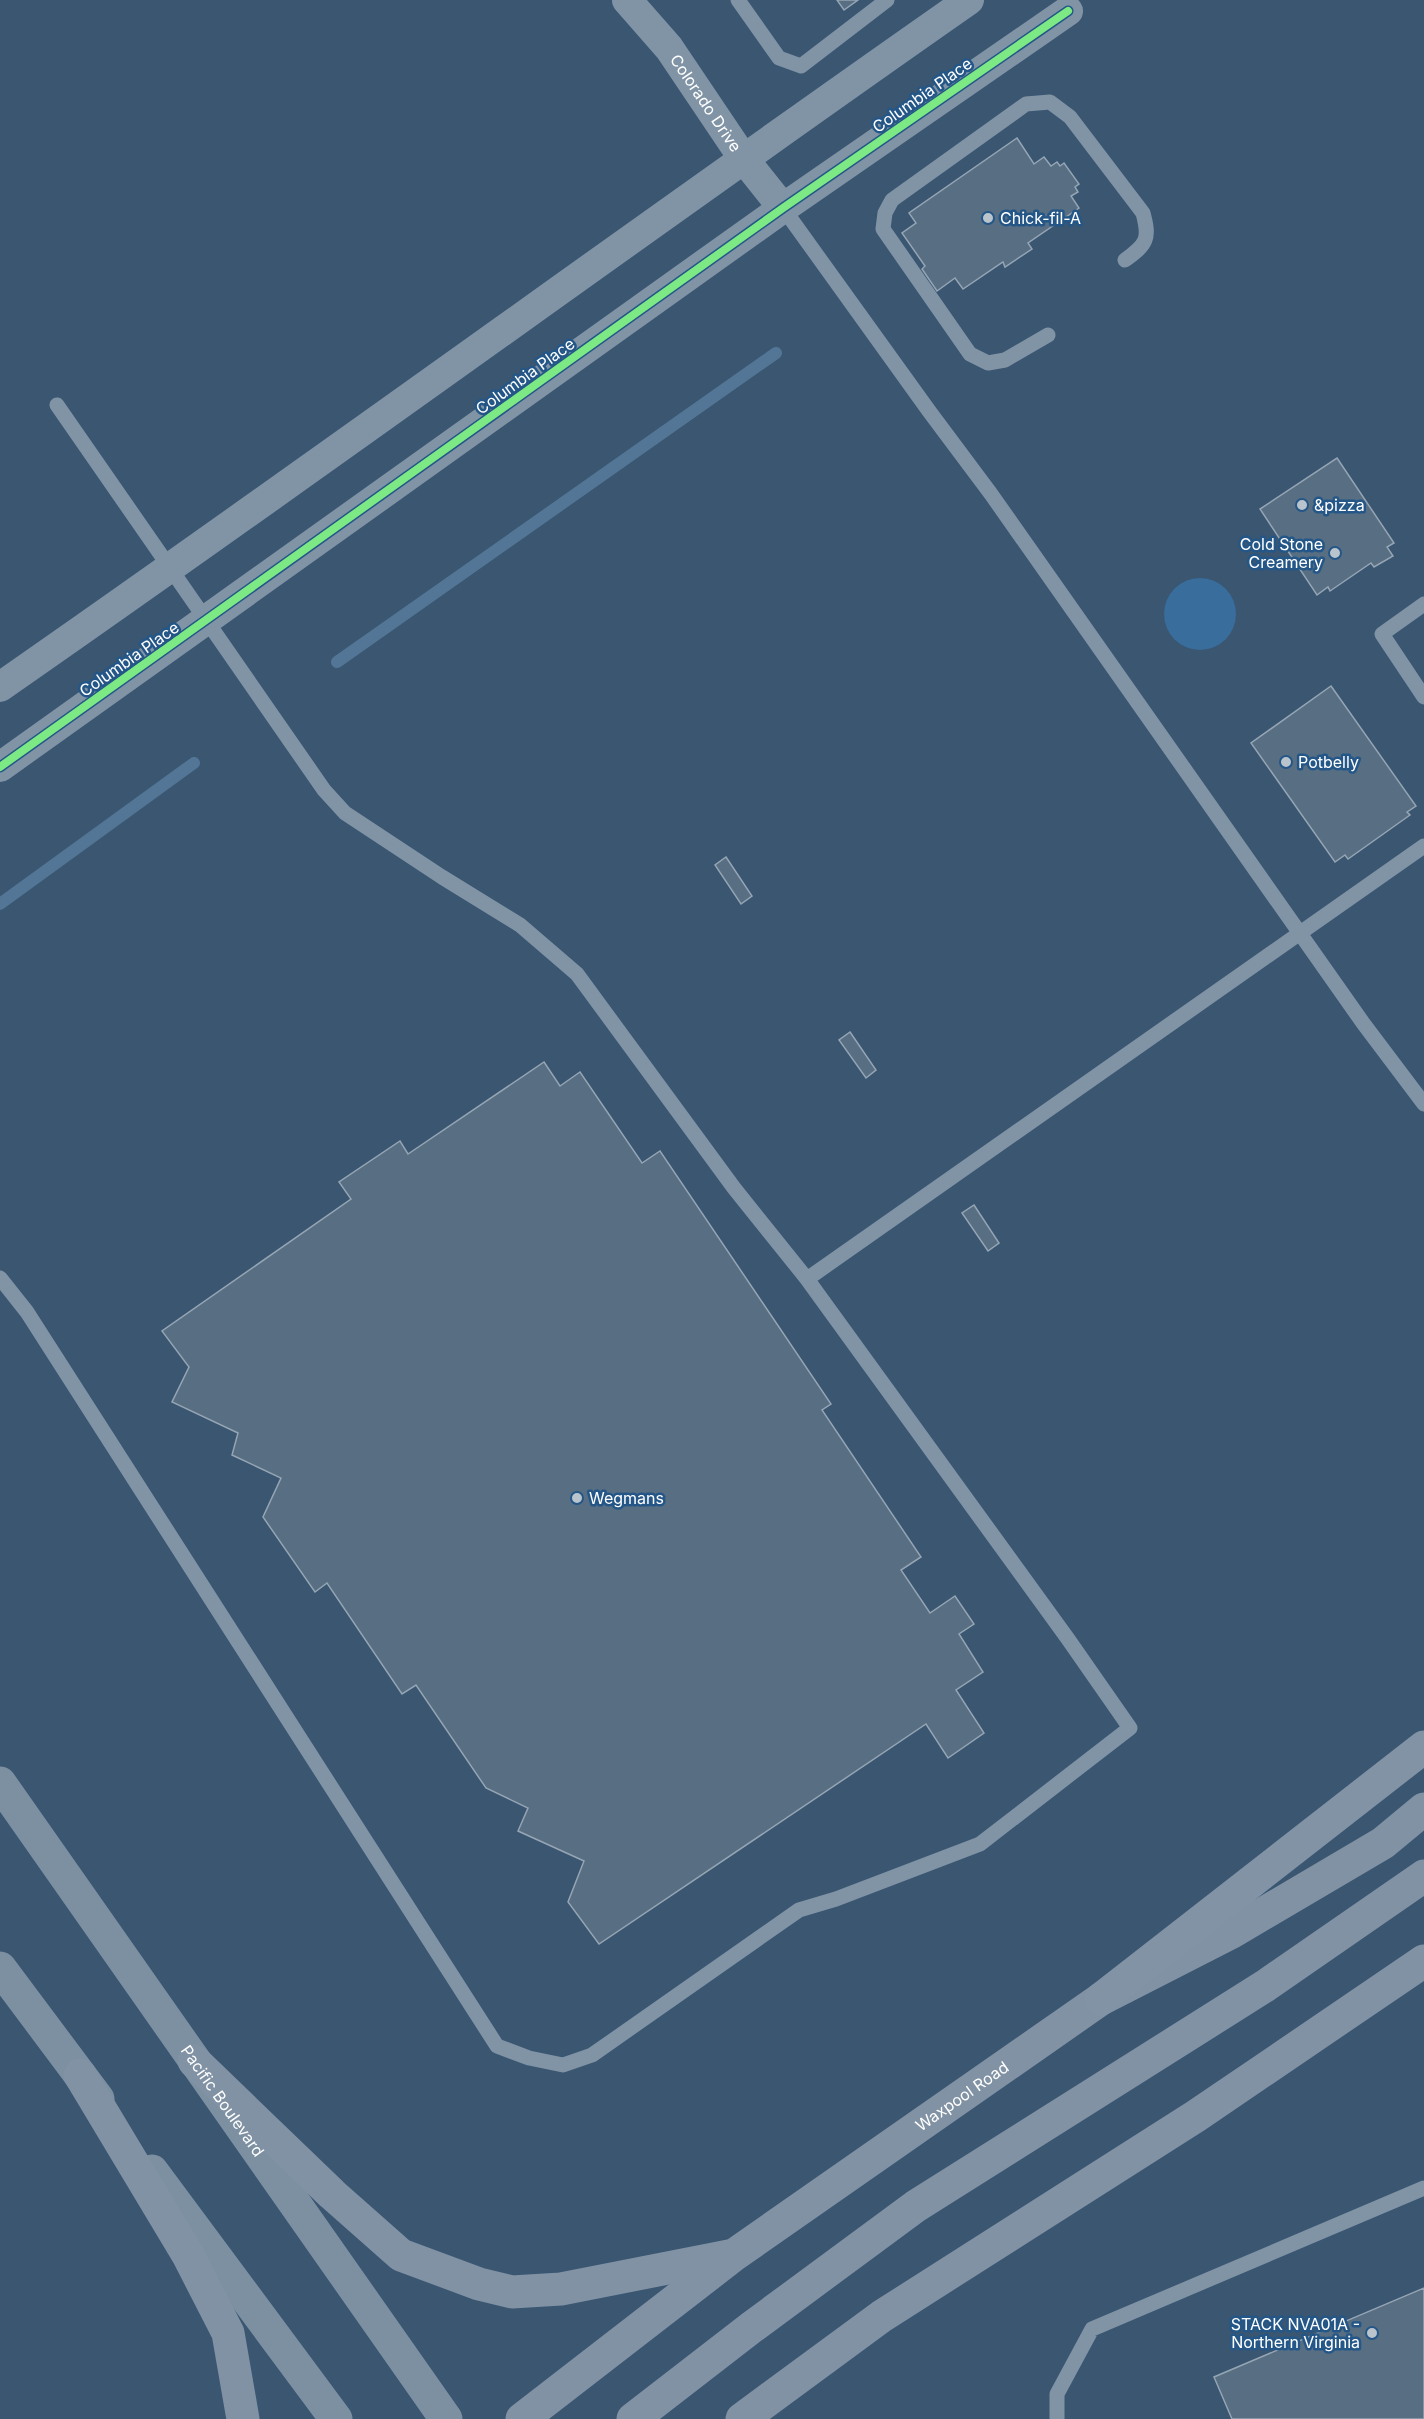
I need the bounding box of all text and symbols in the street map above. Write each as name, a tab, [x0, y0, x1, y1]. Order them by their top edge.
street label: Colorado Drive	[666, 50, 746, 156]
street label: Columbia Place	[868, 53, 976, 137]
place label: Chick-fil-A	[1000, 208, 1081, 228]
marker: Chick-fil-A	[981, 211, 995, 225]
street label: Columbia Place	[472, 333, 578, 419]
place label: &pizza	[1314, 495, 1365, 515]
marker: &pizza	[1295, 498, 1309, 512]
place label: Cold Stone Creamery	[1240, 534, 1323, 572]
marker: Cold Stone Creamery	[1328, 546, 1342, 560]
street label: Columbia Place	[75, 617, 183, 701]
place label: Potbelly	[1298, 752, 1359, 772]
marker: Potbelly	[1279, 755, 1293, 769]
place label: Wegmans	[589, 1488, 664, 1508]
marker: Wegmans	[570, 1491, 584, 1505]
street label: Pacific Boulevard	[177, 2041, 269, 2160]
street label: Waxpool Road	[912, 2057, 1012, 2135]
place label: STACK NVA01A - Northern Virginia	[1231, 2314, 1360, 2352]
marker: STACK NVA01A - Northern Virginia	[1365, 2326, 1379, 2340]

